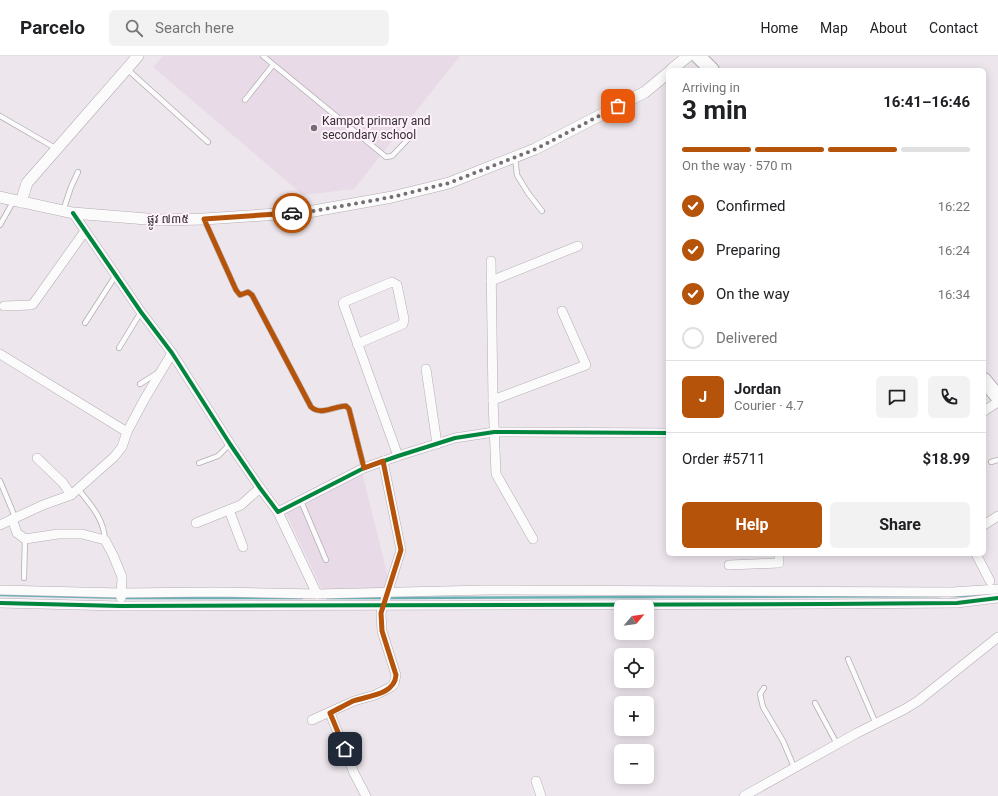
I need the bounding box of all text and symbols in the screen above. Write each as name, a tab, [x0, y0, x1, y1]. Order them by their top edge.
search box	[109, 10, 389, 46]
text: Parcelo	[20, 16, 85, 39]
icon: search	[123, 17, 145, 39]
text: Search here	[155, 19, 234, 37]
text: Home	[760, 20, 798, 36]
text: Map	[820, 20, 848, 36]
text: About	[870, 20, 907, 36]
text: Contact	[929, 20, 978, 36]
text: Arriving in	[682, 80, 740, 95]
pin	[601, 89, 635, 123]
text: 16:41–16:46	[883, 93, 970, 111]
icon: bag	[607, 95, 629, 117]
text: 3 min	[682, 95, 747, 125]
place label: Kampot primary and secondary school	[322, 114, 431, 142]
marker: Kampot primary and secondary school	[309, 123, 319, 133]
text: On the way · 570 m	[682, 158, 792, 173]
courier	[272, 193, 312, 233]
icon: check	[682, 195, 704, 217]
text: Confirmed	[716, 197, 786, 215]
text: 16:22	[938, 199, 970, 214]
icon: car	[281, 202, 303, 224]
street label: ផ្លូវ ៧៣៥	[147, 212, 189, 230]
icon: check	[682, 239, 704, 261]
text: Preparing	[716, 241, 780, 259]
text: 16:24	[938, 243, 970, 258]
icon: check	[682, 283, 704, 305]
text: On the way	[716, 285, 790, 303]
text: 16:34	[938, 287, 970, 302]
text: Delivered	[716, 329, 778, 347]
button: chat	[876, 376, 918, 418]
button: phone	[928, 376, 970, 418]
text: Jordan	[734, 380, 781, 398]
text: J	[699, 388, 707, 406]
text: Courier · 4.7	[734, 398, 804, 413]
text: Order #5711	[682, 450, 765, 468]
text: $18.99	[923, 450, 970, 468]
button: Help	[682, 502, 822, 548]
button: Share	[830, 502, 970, 548]
north arrow	[614, 600, 654, 640]
map controls	[614, 600, 654, 784]
button: locate	[614, 648, 654, 688]
button: +	[614, 696, 654, 736]
pin	[328, 732, 362, 766]
icon: home	[334, 738, 356, 760]
button: −	[614, 744, 654, 784]

